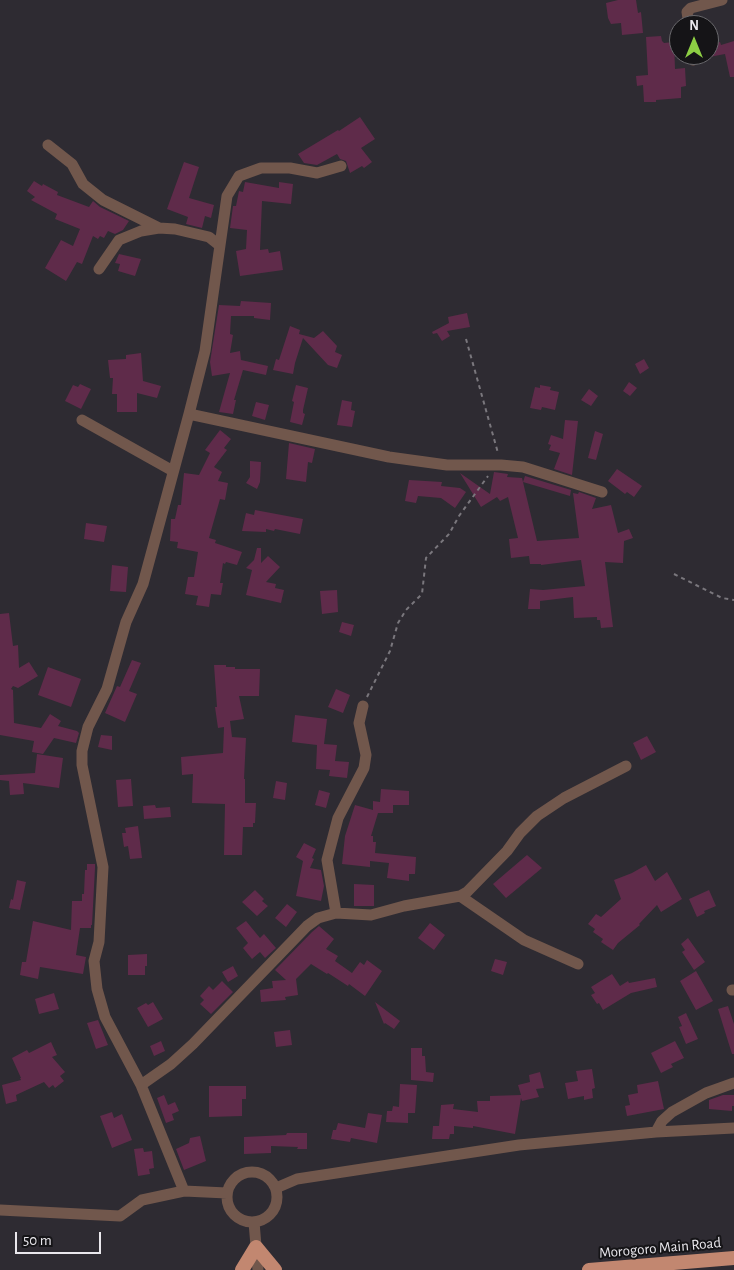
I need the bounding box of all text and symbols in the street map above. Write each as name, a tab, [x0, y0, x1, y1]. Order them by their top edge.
north arrow	[669, 15, 719, 65]
text: N	[689, 19, 699, 33]
scale bar	[18, 1222, 104, 1254]
text: 50 m	[23, 1233, 52, 1248]
street label: Morogoro Main Road	[598, 1234, 722, 1262]

